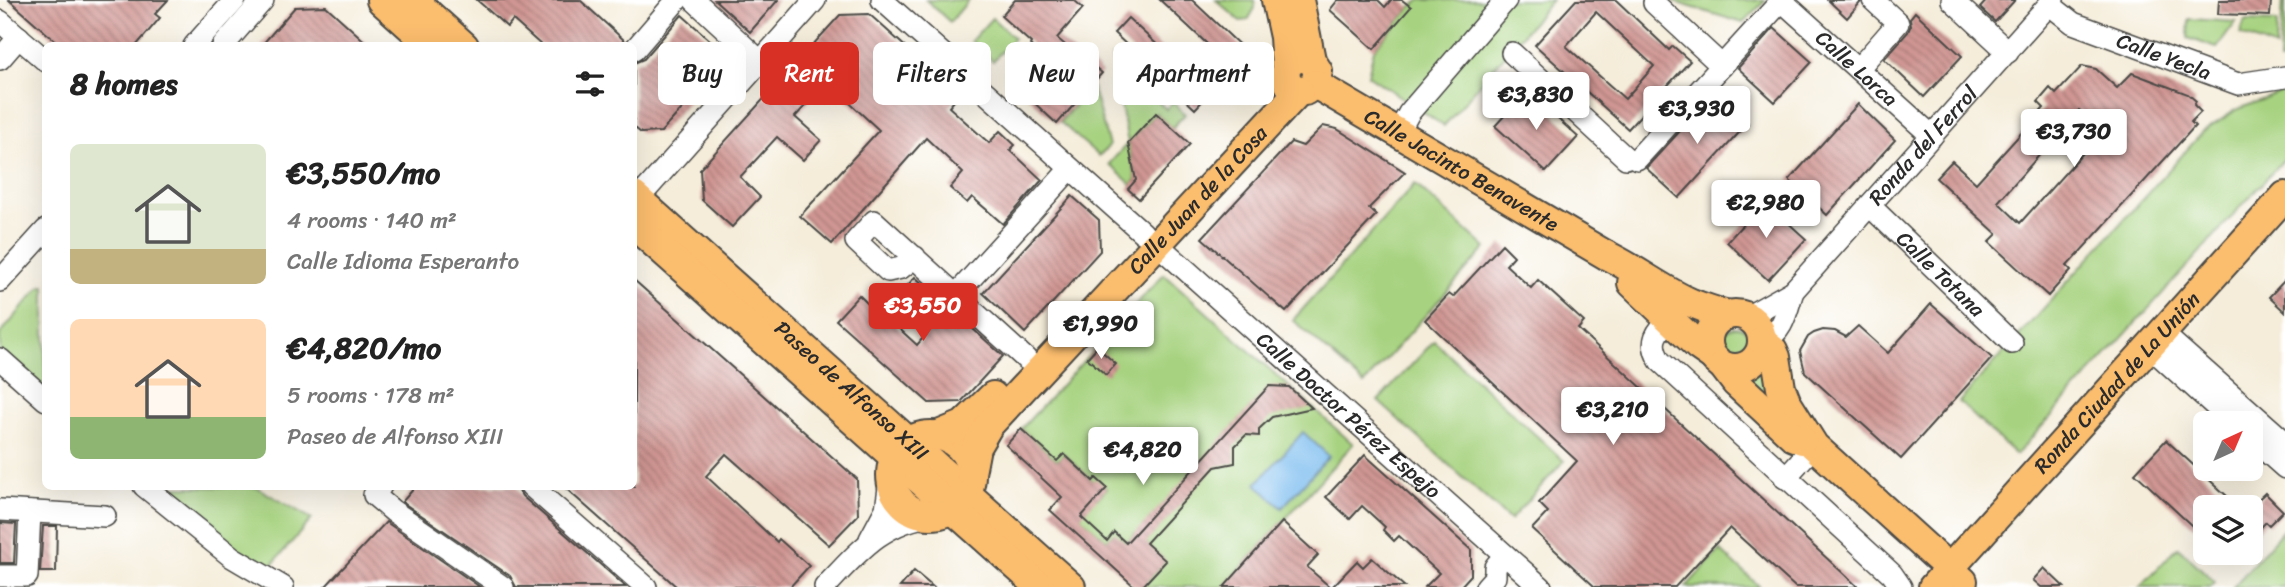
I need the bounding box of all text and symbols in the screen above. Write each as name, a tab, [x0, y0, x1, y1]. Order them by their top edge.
street label: Calle Lorca	[1806, 20, 1908, 117]
street label: Calle Yecla	[2111, 22, 2217, 92]
chip: Buy	[658, 42, 746, 105]
chip: Rent	[760, 42, 859, 105]
chip: Filters	[873, 42, 991, 105]
chip: New	[1005, 42, 1099, 105]
chip: Apartment	[1113, 42, 1274, 105]
text: 8 homes	[70, 57, 178, 111]
icon: filters	[571, 65, 609, 103]
pin: €3,830	[1479, 72, 1593, 132]
text: €3,830	[1498, 74, 1574, 115]
street label: Ronda del Ferrol	[1859, 76, 1988, 214]
pin: €3,930	[1640, 86, 1754, 146]
text: €3,930	[1659, 88, 1735, 129]
street label: Calle Jacinto Benavente	[1357, 98, 1567, 243]
pin: €3,730	[2017, 110, 2131, 169]
text: €3,730	[2037, 111, 2111, 152]
street label: Calle Juan de la Cosa	[1118, 116, 1278, 284]
text: €3,550/mo	[287, 146, 440, 200]
icon: home	[126, 172, 210, 256]
pin: €2,980	[1709, 180, 1823, 240]
text: €2,980	[1727, 182, 1805, 223]
text: 4 rooms · 140 m²	[287, 200, 457, 241]
street label: Calle Totana	[1887, 221, 1995, 327]
text: Calle Idioma Esperanto	[287, 241, 519, 282]
street label: Ronda Ciudad de La Unión	[2024, 282, 2210, 483]
pin: €3,550	[866, 284, 980, 343]
text: €3,550	[885, 285, 961, 326]
pin: €1,990	[1044, 302, 1158, 361]
text: €1,990	[1064, 303, 1138, 344]
street label: Paseo de Alfonso XIII	[765, 311, 938, 471]
text: €4,820/mo	[287, 321, 441, 375]
street label: Calle Doctor Pérez Espejo	[1247, 322, 1450, 509]
icon: home	[126, 347, 210, 431]
text: 5 rooms · 178 m²	[287, 375, 455, 416]
pin: €3,210	[1556, 388, 1670, 447]
text: €3,210	[1577, 389, 1649, 430]
north arrow	[2193, 411, 2263, 481]
map controls	[2193, 411, 2263, 565]
text: Paseo de Alfonso XIII	[287, 416, 503, 457]
pin: €4,820	[1086, 428, 1200, 487]
text: €4,820	[1104, 429, 1182, 470]
button: layers	[2193, 495, 2263, 565]

